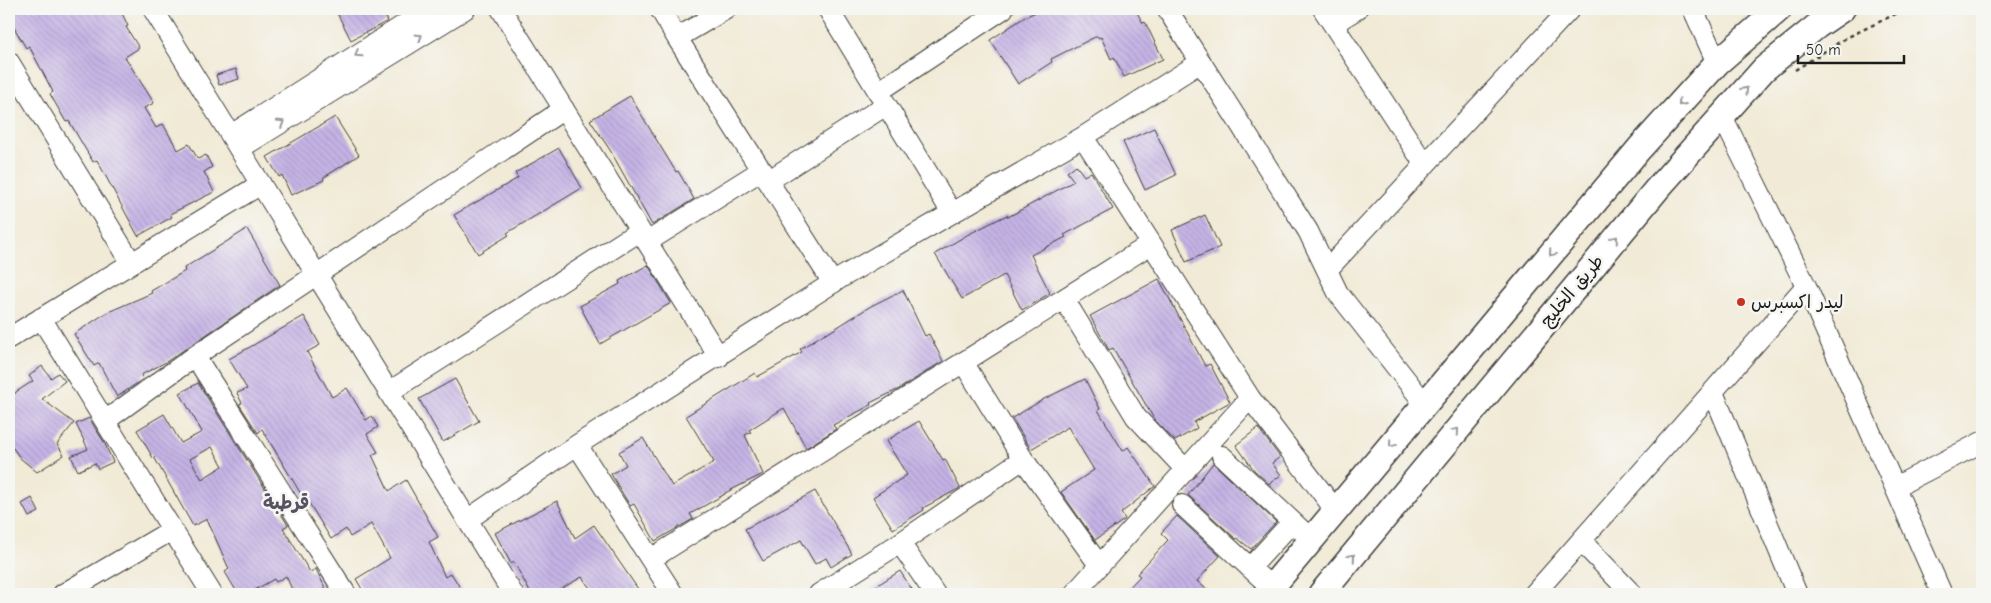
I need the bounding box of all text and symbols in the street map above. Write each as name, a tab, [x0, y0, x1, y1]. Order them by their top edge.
scale bar	[1798, 32, 1905, 64]
one-way arrow	[413, 34, 422, 44]
text: 50 m	[1806, 41, 1841, 59]
one-way arrow	[355, 48, 364, 57]
one-way arrow	[1739, 87, 1748, 96]
one-way arrow	[1678, 97, 1687, 106]
one-way arrow	[275, 119, 284, 129]
one-way arrow	[1610, 236, 1618, 245]
one-way arrow	[1549, 247, 1558, 256]
street label: طريق الخليج	[1536, 251, 1609, 332]
place label: ليدر اكسبرس	[1751, 292, 1844, 313]
marker: ليدر اكسبرس	[1735, 296, 1747, 308]
one-way arrow	[1450, 428, 1459, 437]
one-way arrow	[1388, 439, 1397, 448]
district label: قرطبة	[263, 492, 309, 515]
one-way arrow	[1347, 553, 1356, 562]

